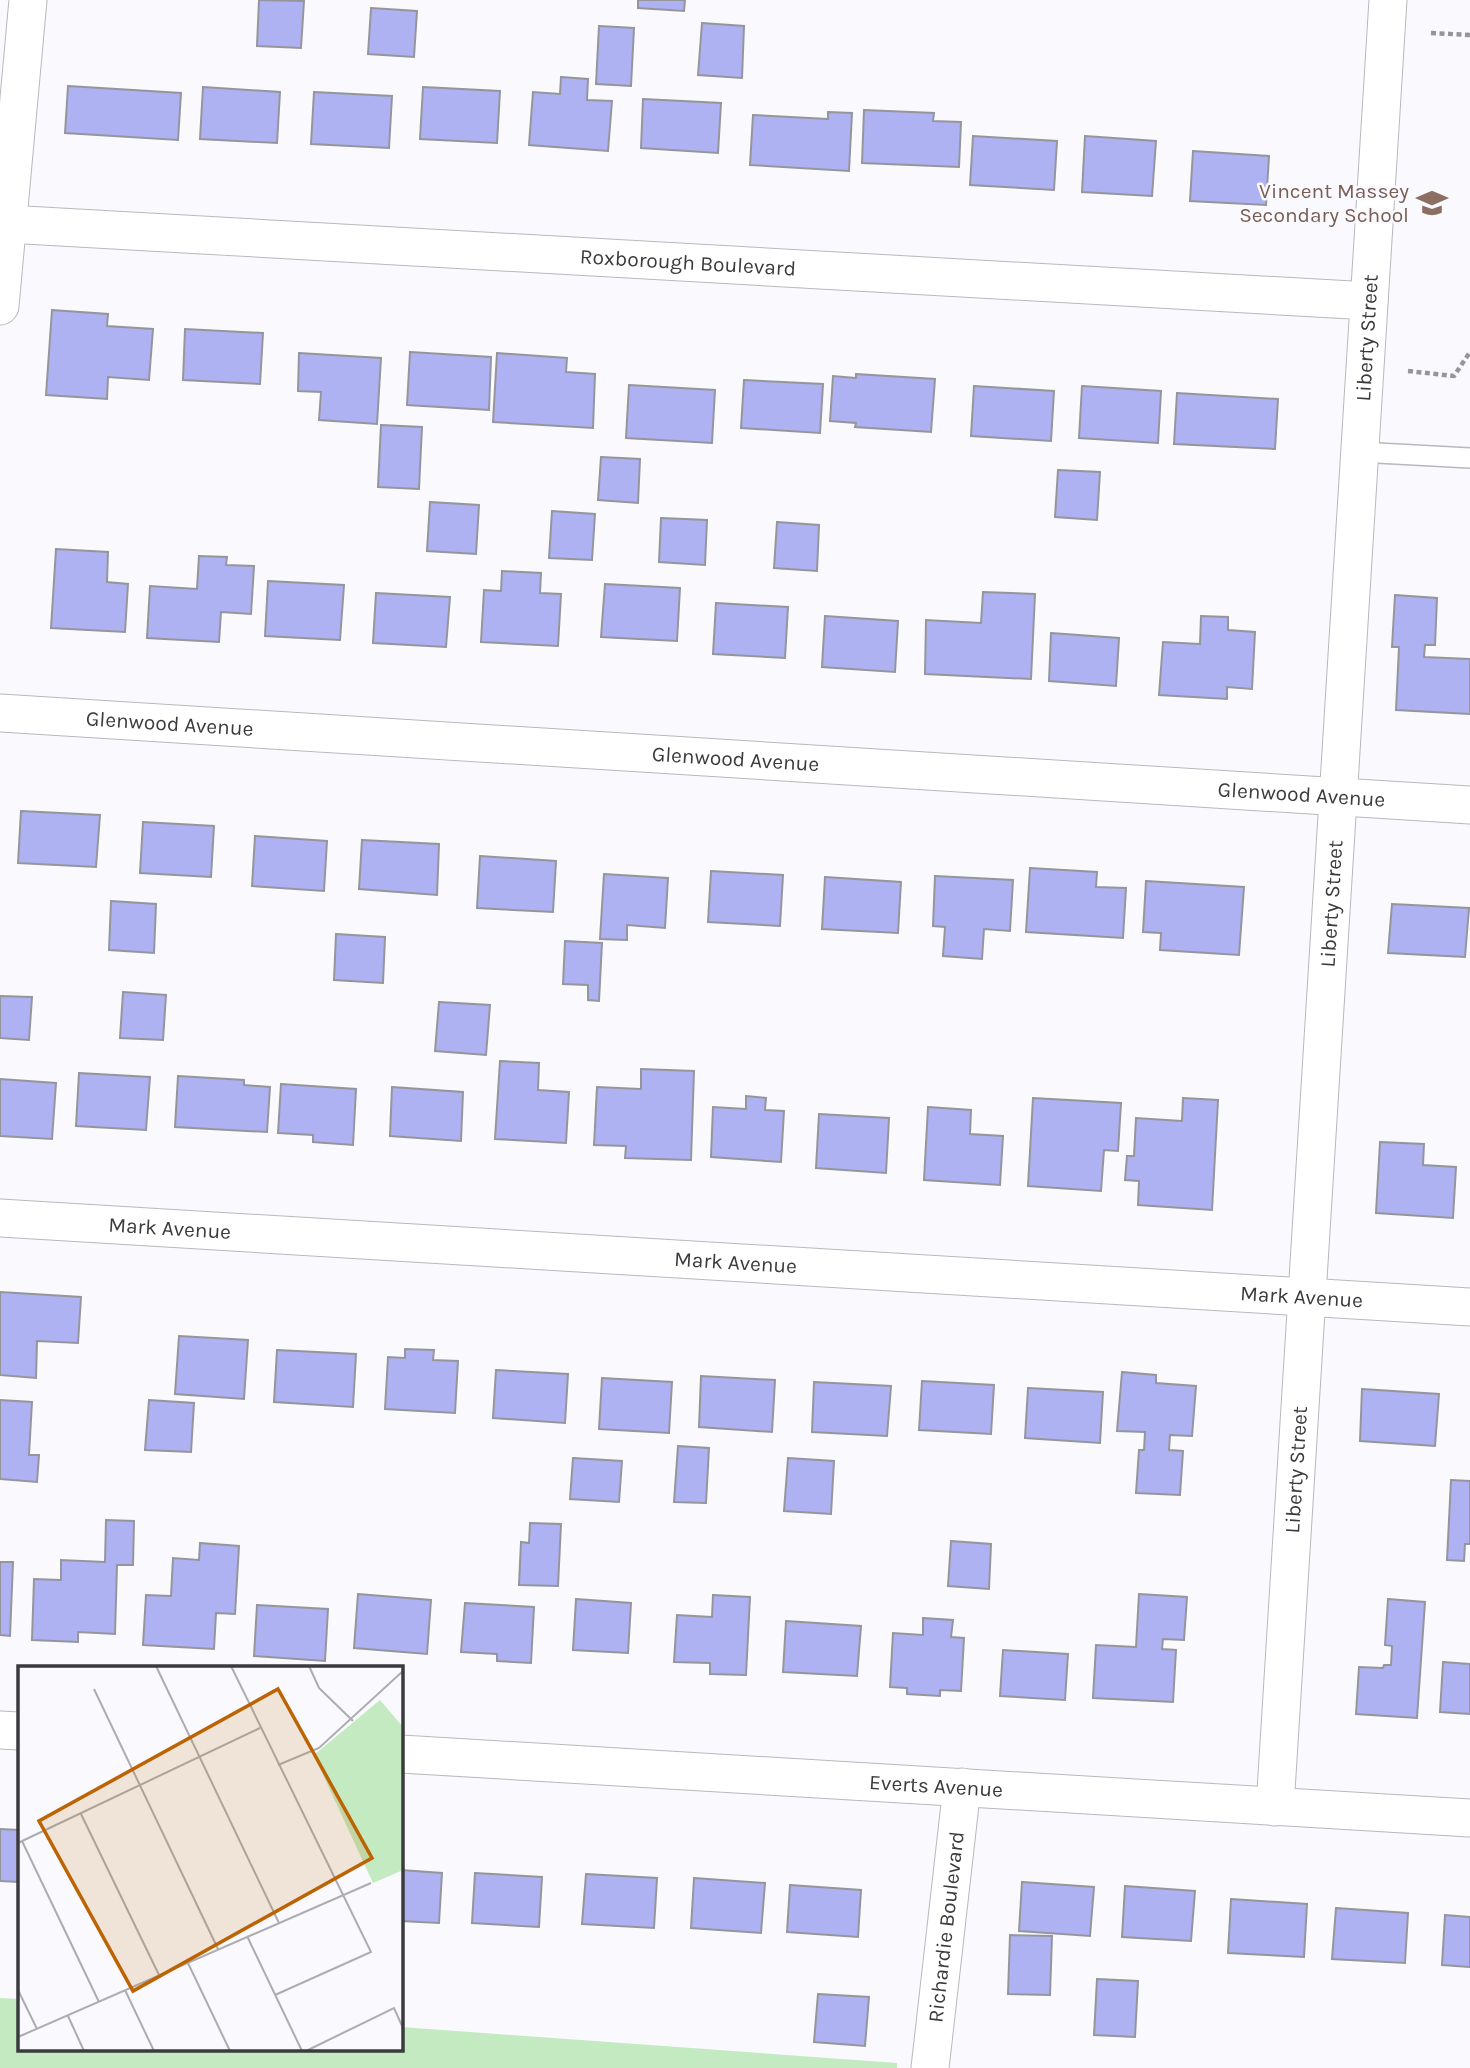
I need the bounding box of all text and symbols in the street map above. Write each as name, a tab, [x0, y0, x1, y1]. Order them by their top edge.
place label: Vincent Massey Secondary School	[1239, 179, 1409, 227]
school or university icon: Vincent Massey Secondary School	[1415, 186, 1449, 220]
street label: Roxborough Boulevard	[579, 244, 797, 281]
street label: Liberty Street	[1351, 273, 1383, 402]
street label: Glenwood Avenue	[85, 706, 254, 741]
street label: Glenwood Avenue	[651, 742, 820, 776]
street label: Glenwood Avenue	[1217, 777, 1386, 812]
street label: Liberty Street	[1316, 839, 1347, 968]
street label: Mark Avenue	[108, 1213, 232, 1244]
street label: Mark Avenue	[674, 1247, 798, 1278]
street label: Mark Avenue	[1240, 1281, 1364, 1312]
street label: Liberty Street	[1280, 1405, 1312, 1534]
inset map	[18, 1666, 402, 2050]
street label: Everts Avenue	[868, 1770, 1004, 1802]
street label: Richardie Boulevard	[923, 1830, 969, 2024]

